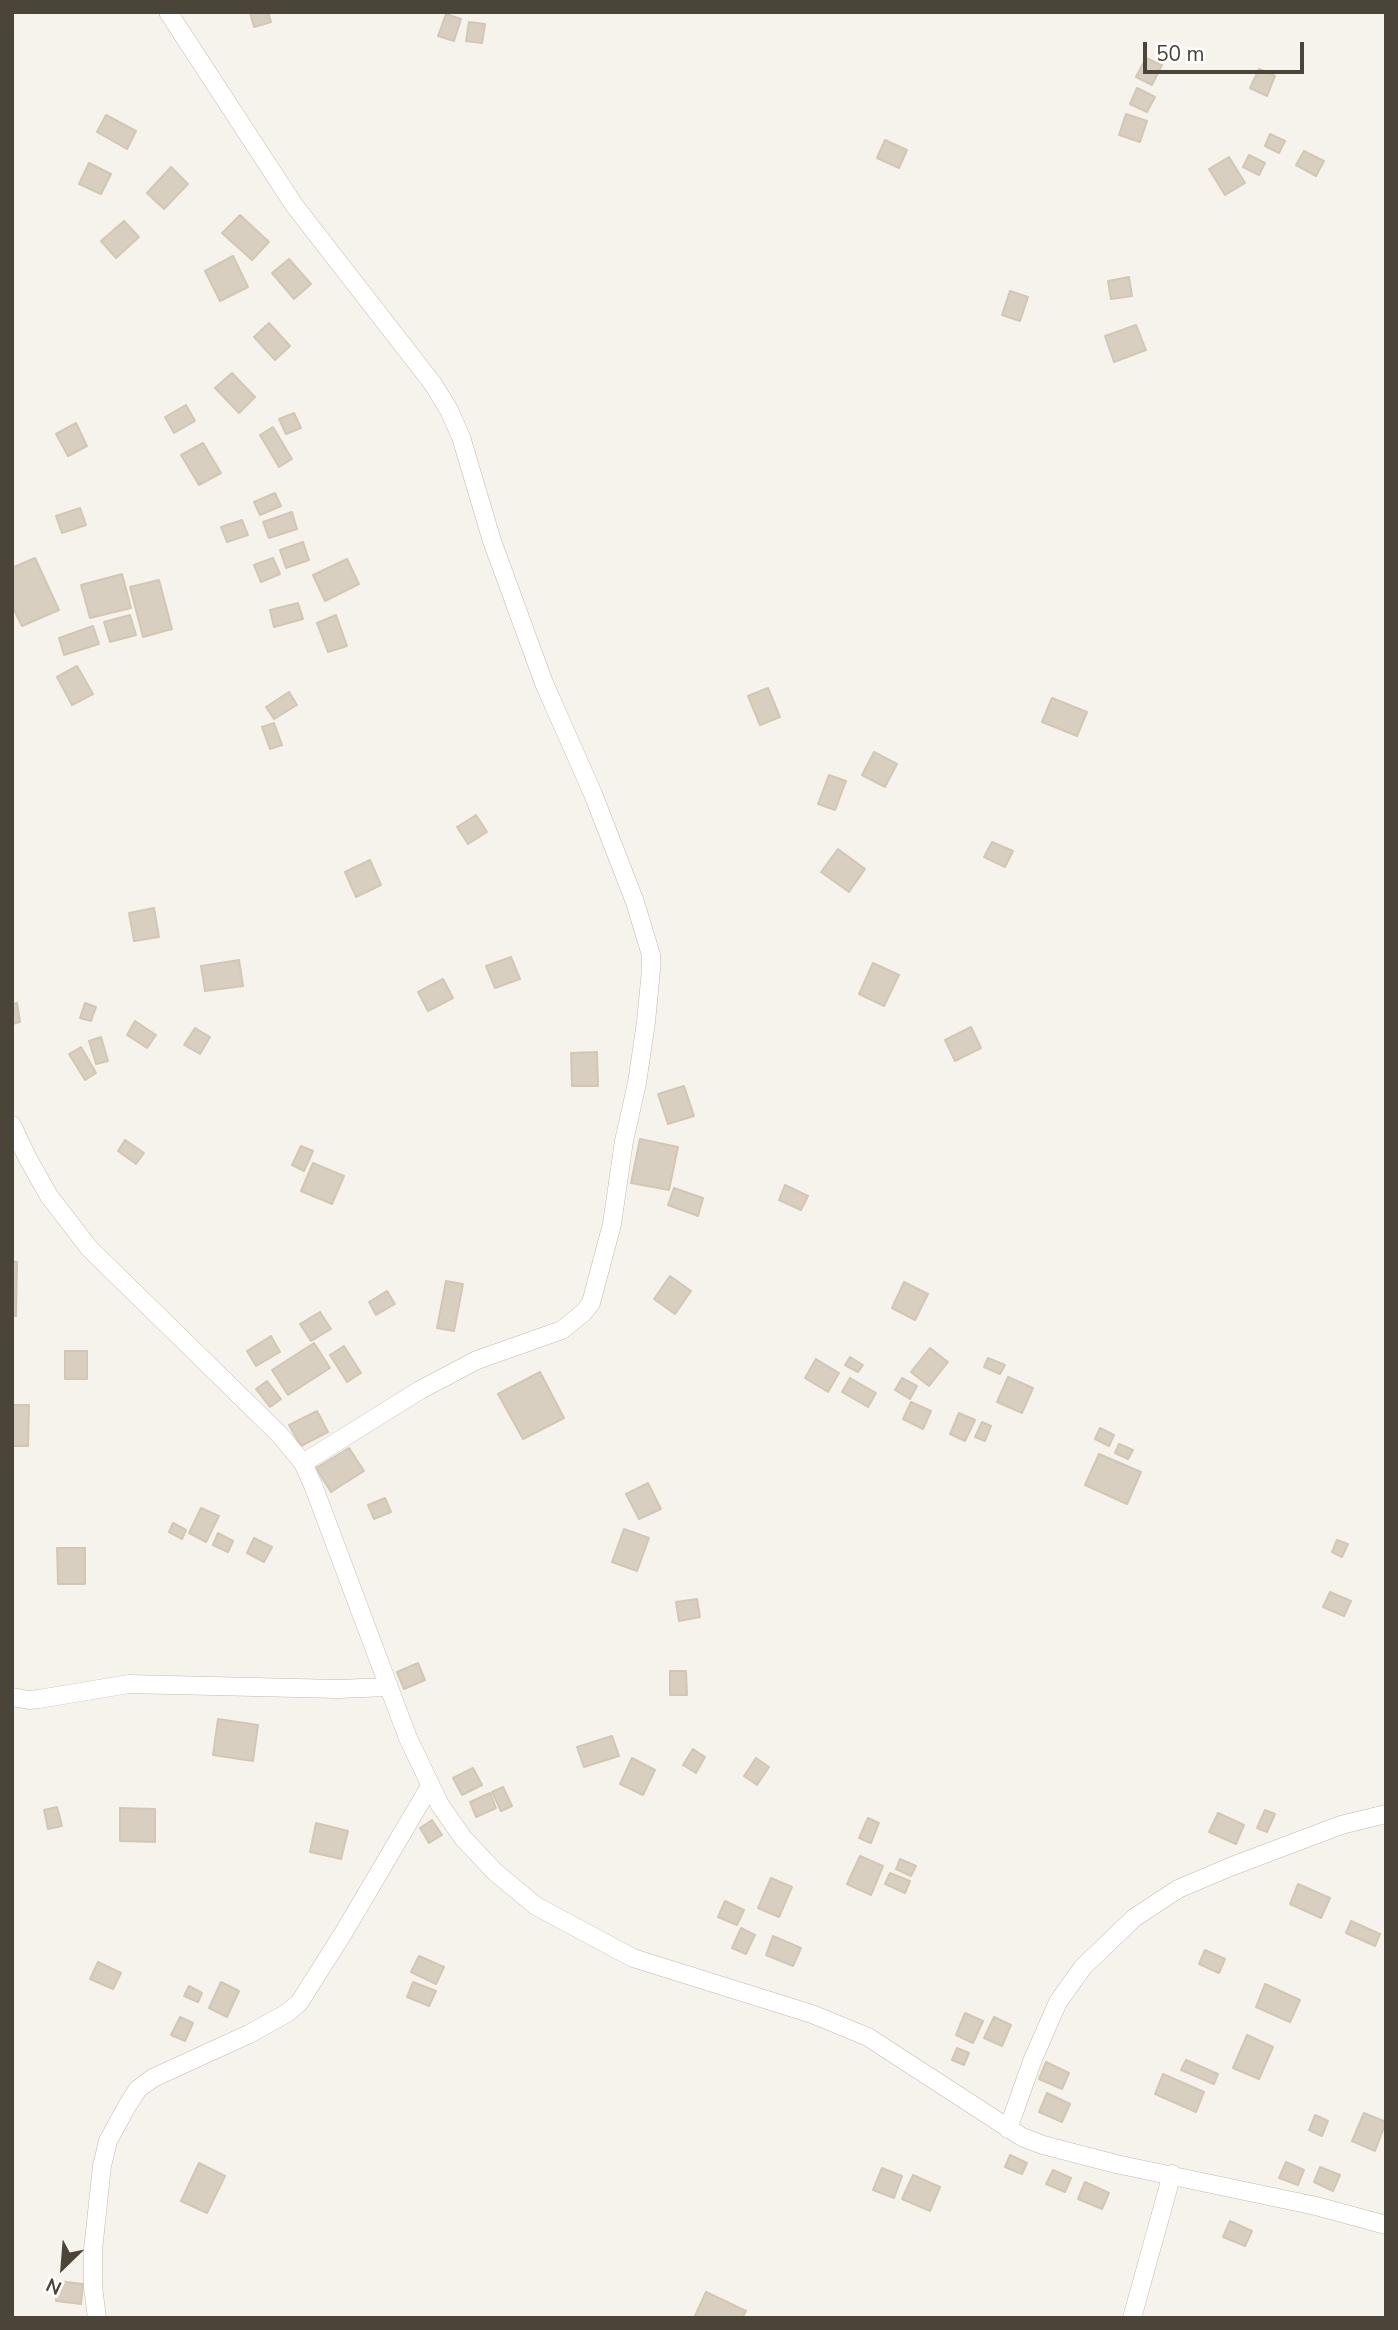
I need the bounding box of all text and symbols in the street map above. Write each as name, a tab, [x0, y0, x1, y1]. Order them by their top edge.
scale bar	[1146, 28, 1307, 72]
text: 50 m	[1156, 40, 1205, 68]
north arrow	[28, 2232, 98, 2302]
text: N	[42, 2271, 66, 2301]

